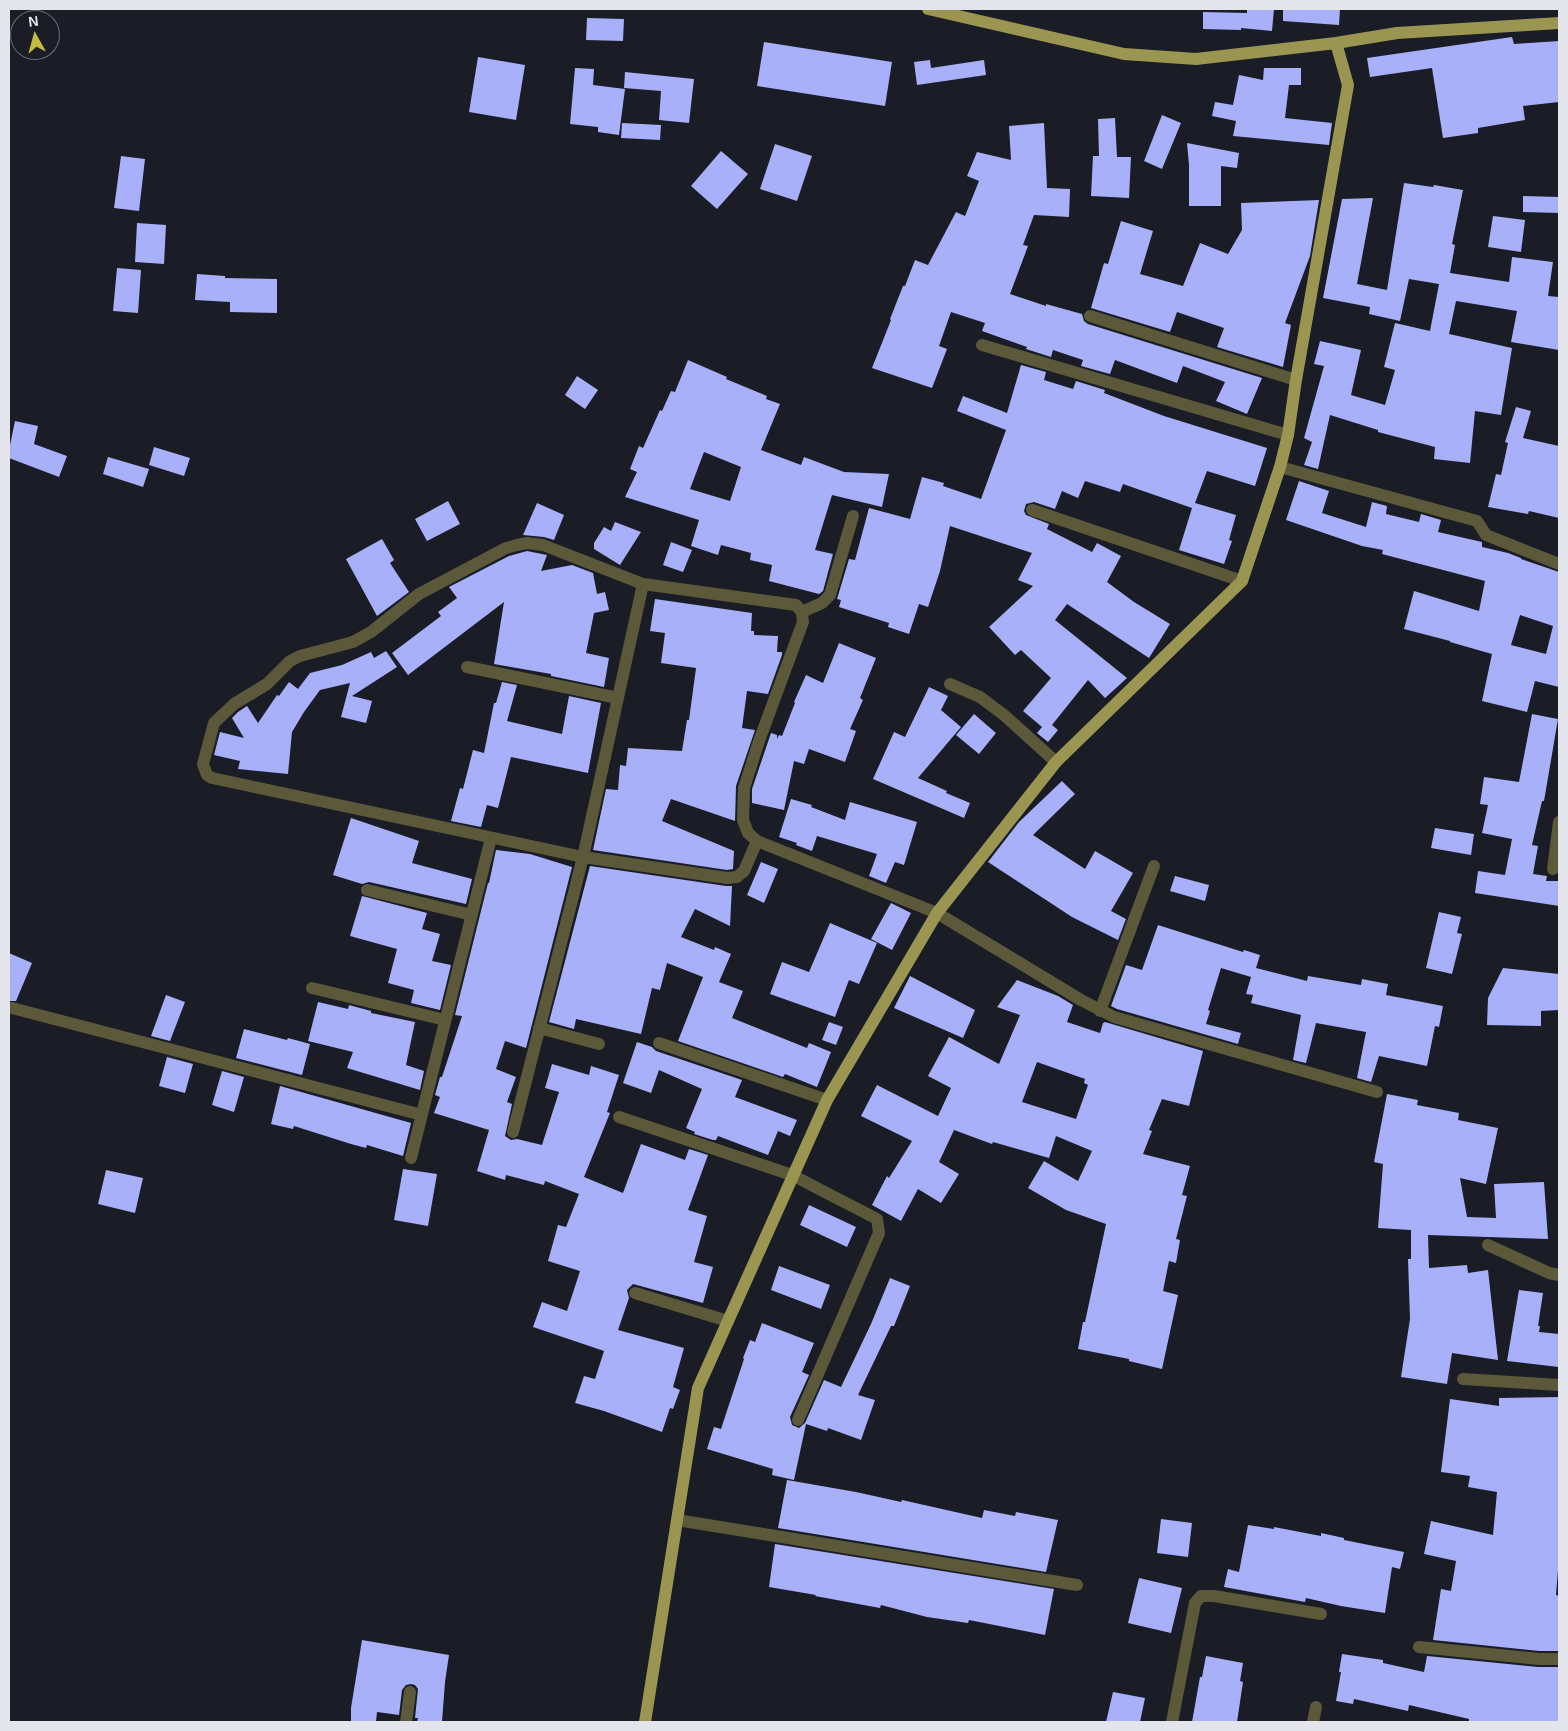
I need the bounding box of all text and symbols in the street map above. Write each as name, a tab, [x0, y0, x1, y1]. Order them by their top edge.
north arrow	[10, 10, 60, 60]
text: N	[27, 13, 39, 30]

